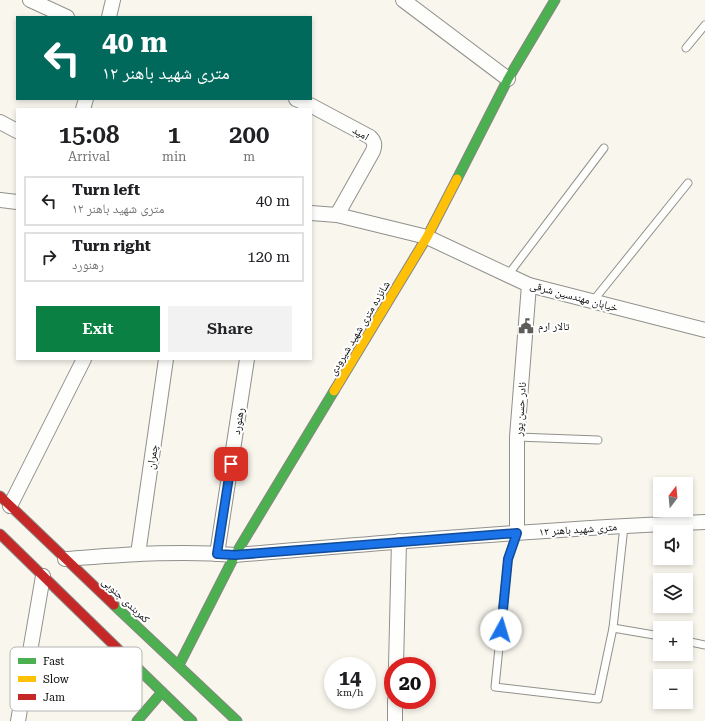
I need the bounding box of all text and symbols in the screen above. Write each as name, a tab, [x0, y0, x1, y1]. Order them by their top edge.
text: 40 m	[102, 26, 167, 59]
icon: left	[36, 32, 88, 84]
text: ۱۲ متری شهید باهنر	[102, 62, 230, 83]
text: 15:08	[59, 121, 119, 149]
text: 1	[168, 121, 181, 149]
text: 200	[229, 121, 269, 149]
street label: امید	[350, 124, 371, 143]
text: Arrival	[68, 149, 110, 164]
text: min	[162, 149, 186, 164]
text: m	[243, 149, 255, 164]
text: Turn left	[72, 181, 140, 199]
icon: left	[38, 190, 60, 212]
text: 40 m	[256, 192, 290, 210]
text: ۱۲ متری شهید باهنر	[72, 201, 164, 216]
text: Turn right	[72, 237, 151, 255]
icon: right	[38, 246, 60, 268]
text: 120 m	[247, 248, 290, 266]
text: رهنورد	[72, 257, 104, 272]
street label: خیابان مهندسین شرقی	[528, 278, 619, 314]
street label: شانزده متری شهید شیرودی	[326, 279, 393, 378]
button: Exit	[36, 306, 160, 352]
button: Share	[168, 306, 292, 352]
public building icon: تالار ارم	[517, 317, 535, 335]
place label: تالار ارم	[538, 320, 570, 333]
street label: نادر حسن پور	[512, 382, 529, 437]
street label: رهنورد	[230, 407, 247, 435]
street label: چمران	[144, 444, 161, 470]
pin	[214, 447, 248, 481]
icon: arrive	[220, 453, 242, 475]
north arrow	[653, 477, 693, 517]
map controls	[653, 477, 693, 709]
street label: ۱۲ متری شهید باهنر	[539, 520, 617, 539]
button: sound	[653, 525, 693, 565]
button: layers	[653, 573, 693, 613]
street label: کمربندی جنوبی	[99, 575, 153, 626]
position arrow	[480, 609, 522, 651]
button: +	[653, 621, 693, 661]
legend	[10, 647, 142, 711]
text: Fast	[43, 655, 64, 668]
speed limit sign: 20	[384, 657, 436, 709]
text: 14	[339, 666, 361, 690]
button: −	[653, 669, 693, 709]
text: Slow	[43, 673, 70, 686]
text: km/h	[337, 687, 363, 698]
text: Jam	[43, 691, 65, 704]

